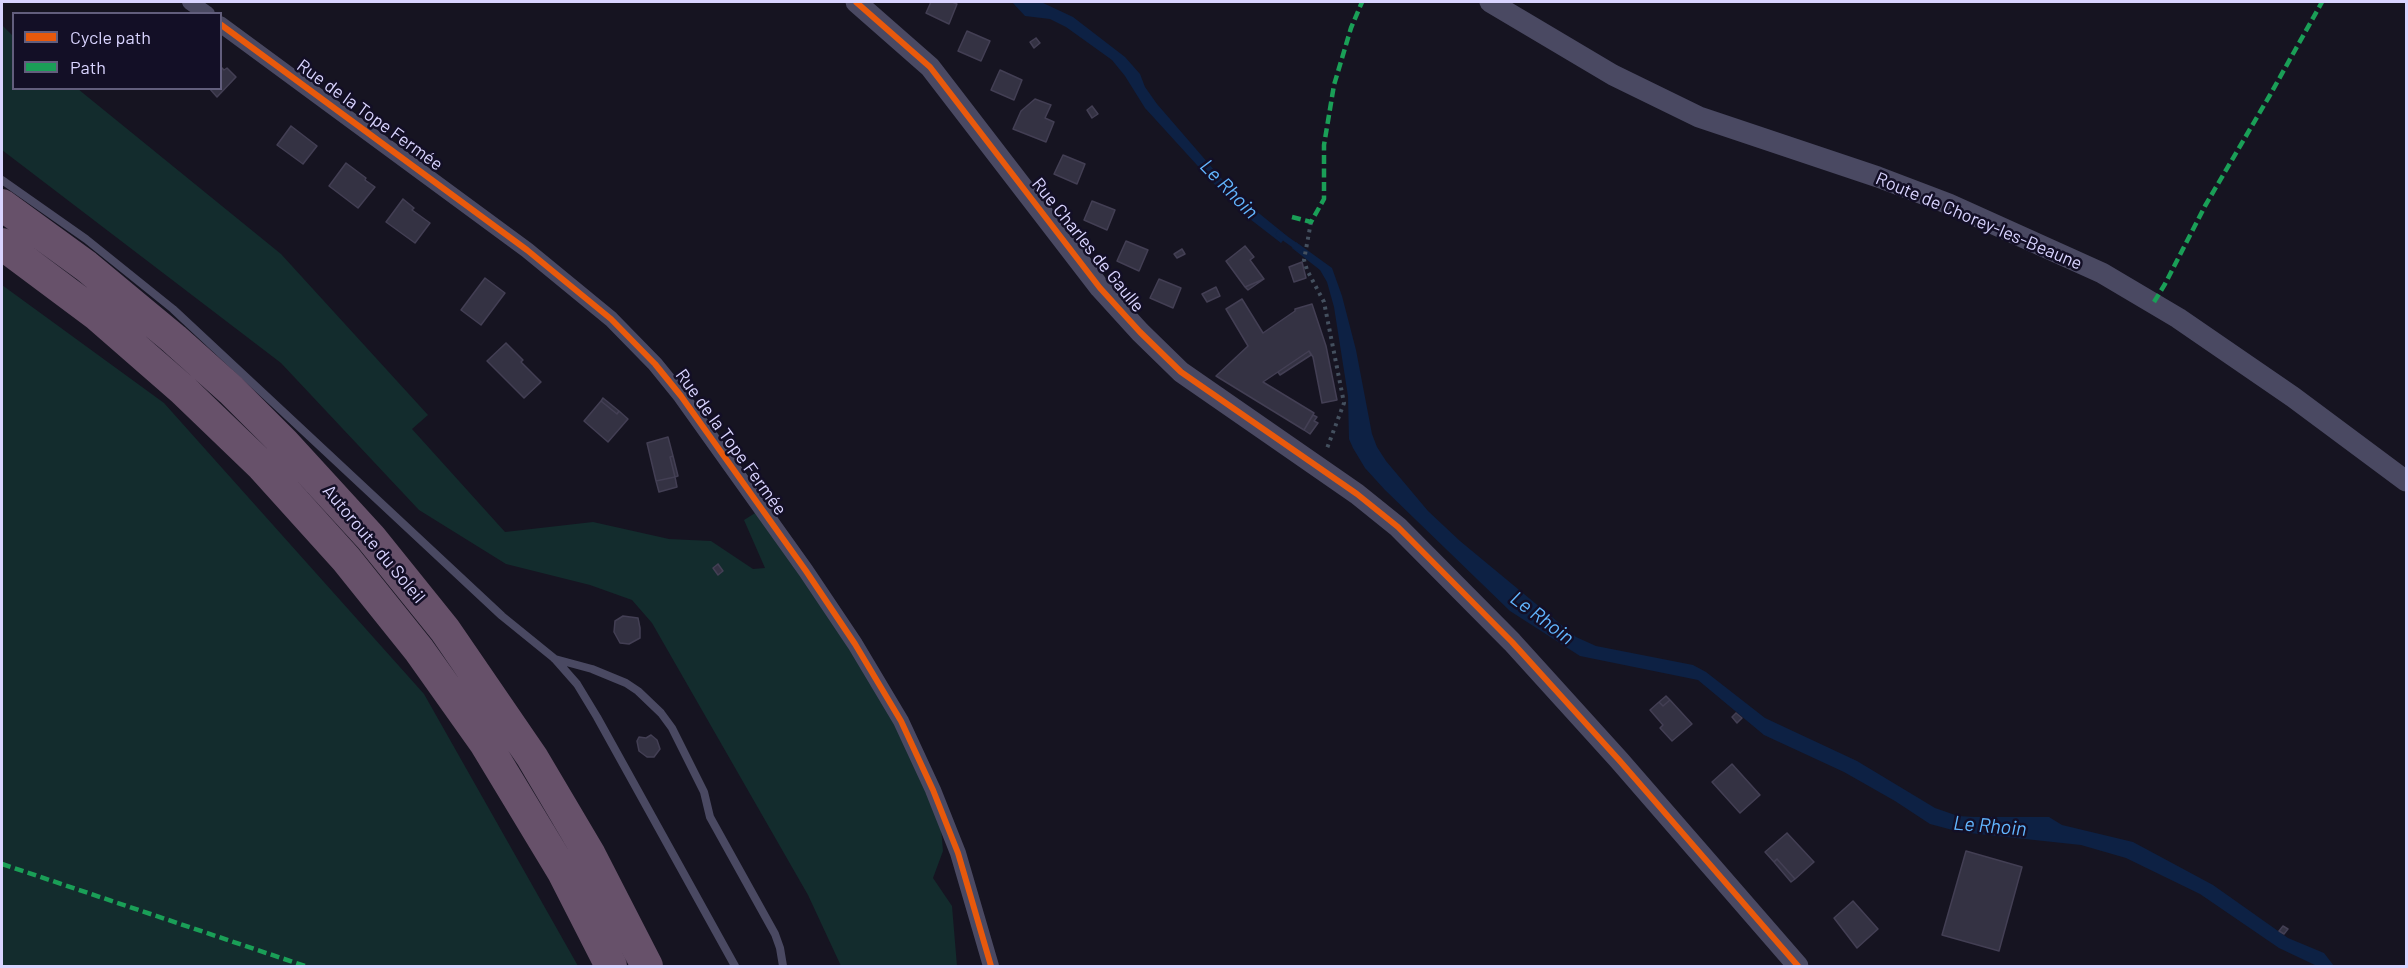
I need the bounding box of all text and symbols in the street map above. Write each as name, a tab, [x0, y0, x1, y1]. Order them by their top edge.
legend	[12, 12, 222, 90]
text: Cycle path	[70, 26, 151, 48]
street label: Rue de la Tope Fermée	[293, 55, 447, 175]
text: Path	[70, 56, 106, 78]
water label: Le Rhoin	[1195, 154, 1263, 224]
street label: Route de Chorey-les-Beaune	[1872, 168, 2086, 274]
street label: Rue Charles de Gaulle	[1027, 173, 1149, 317]
street label: Rue de la Tope Fermée	[671, 365, 791, 519]
street label: Autoroute du Soleil	[318, 480, 430, 608]
water label: Le Rhoin	[1505, 586, 1579, 650]
water label: Le Rhoin	[1952, 811, 2028, 841]

